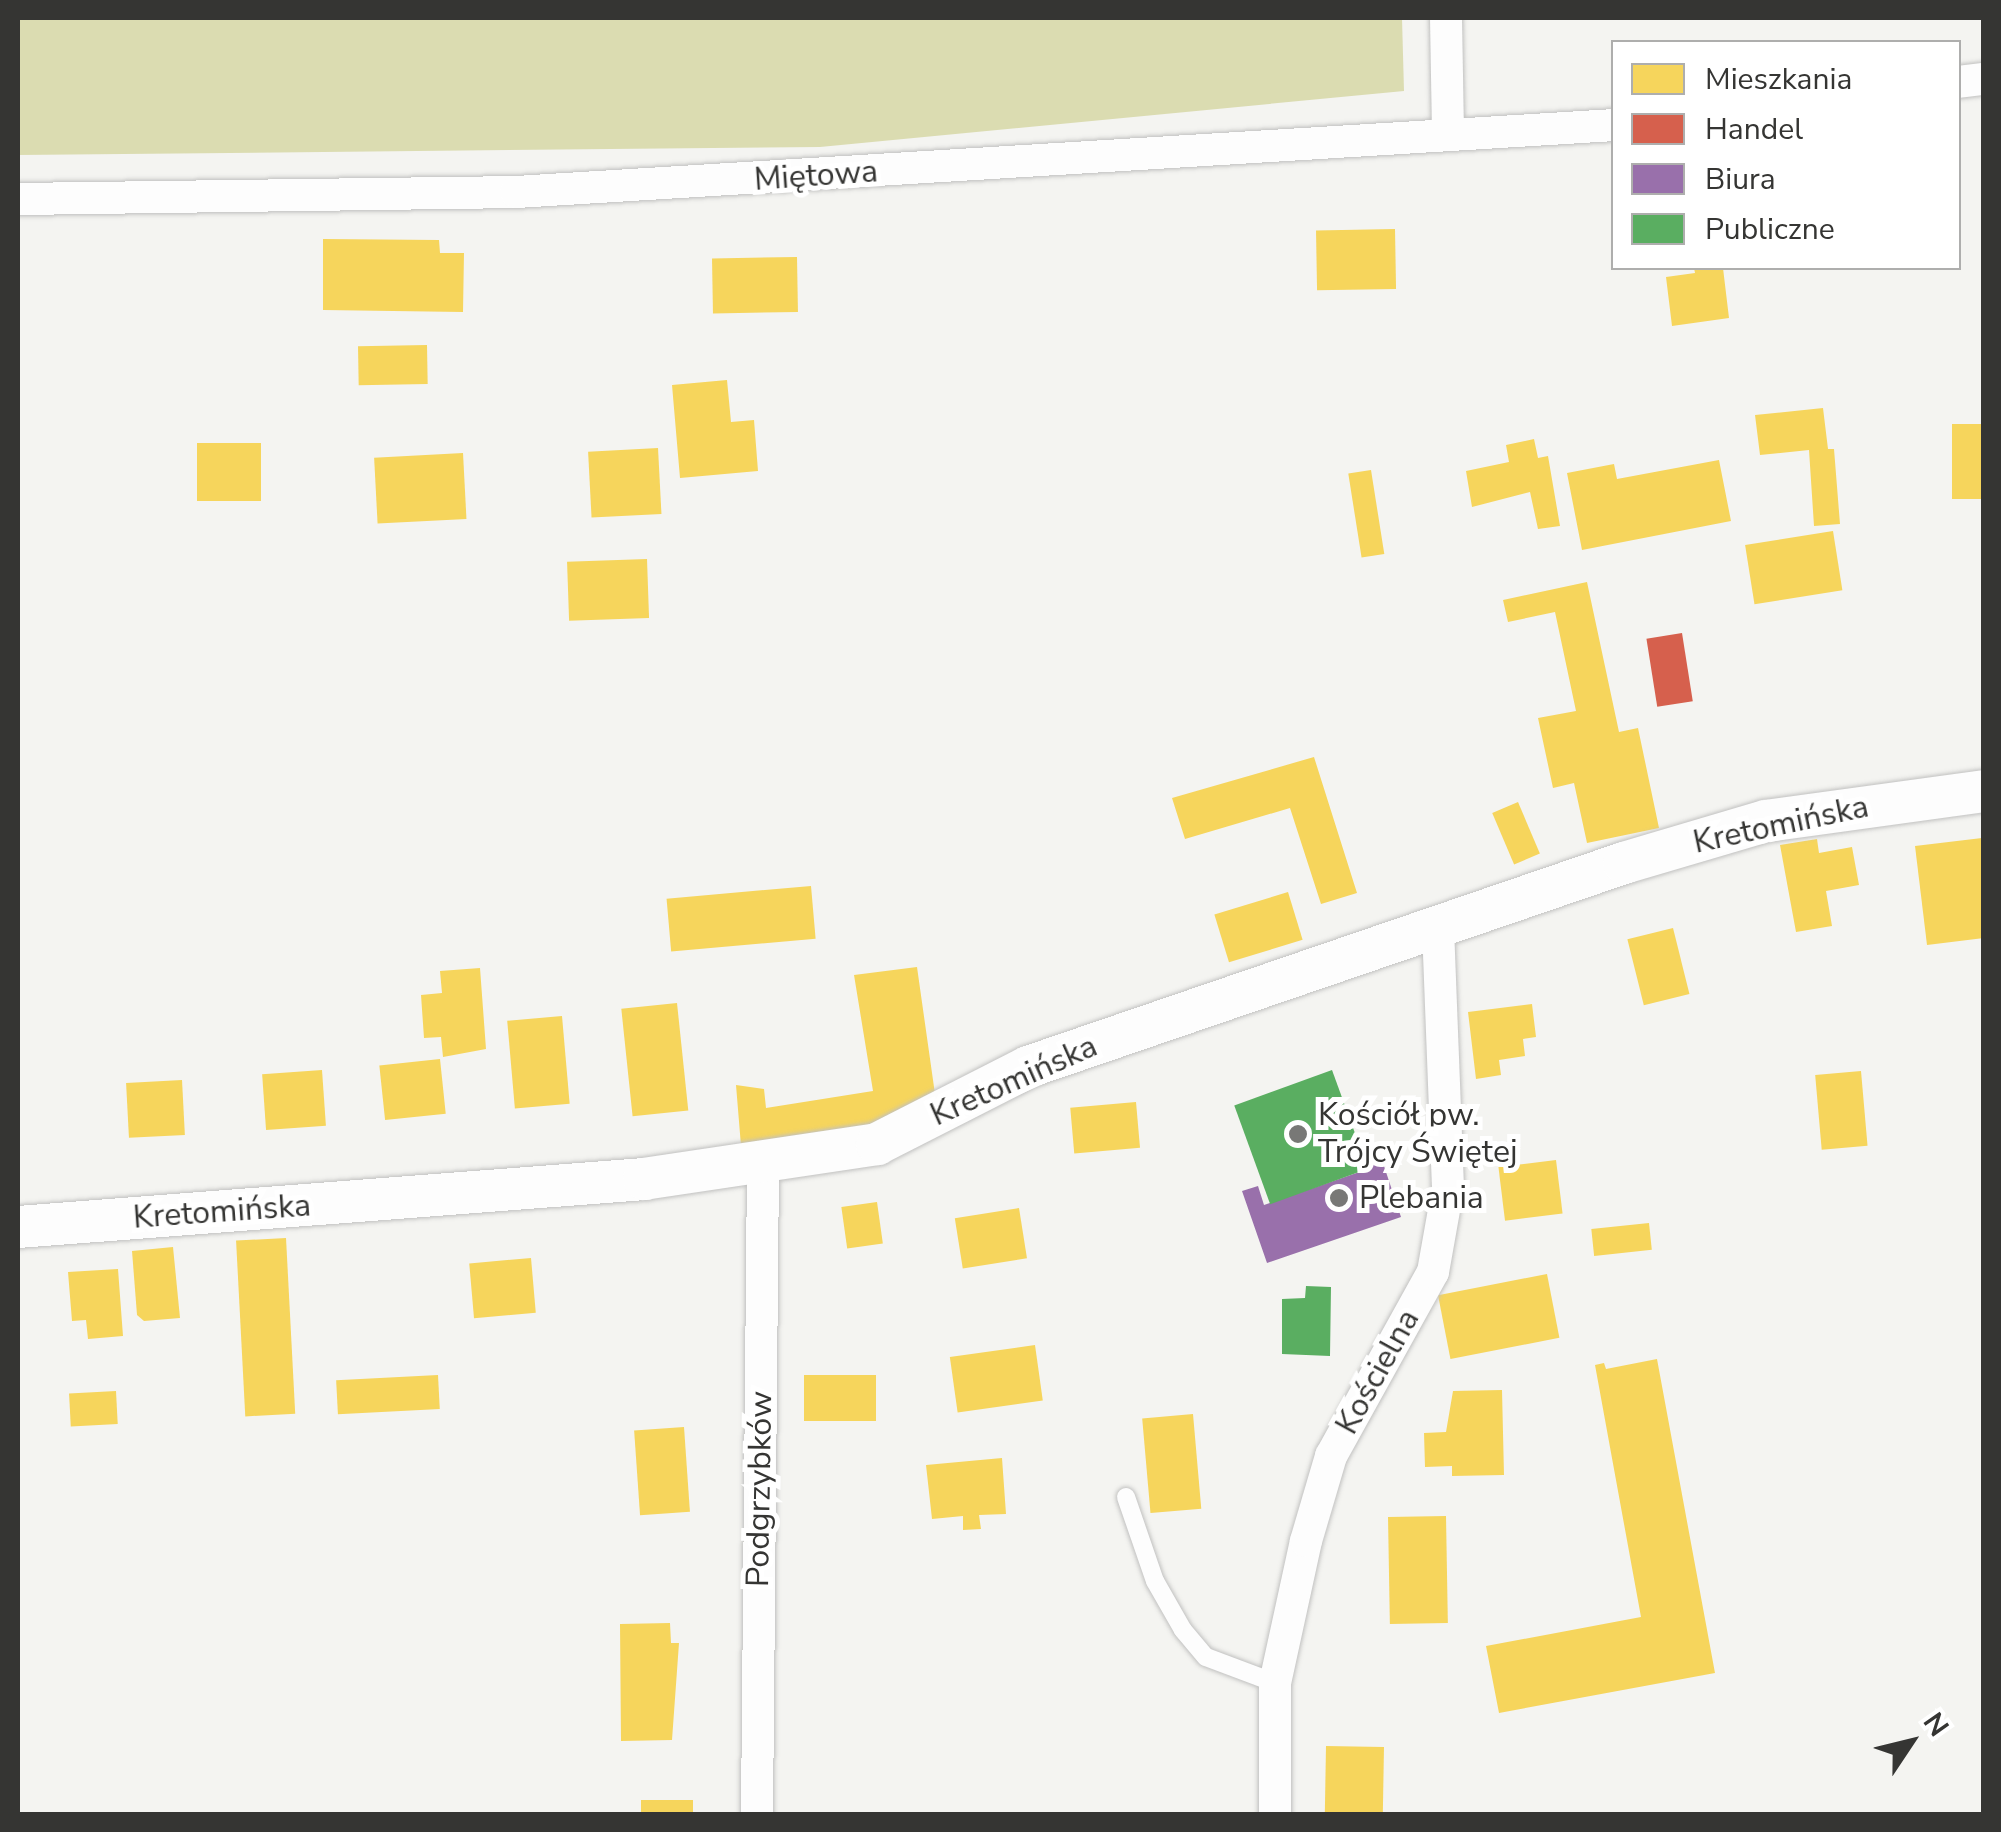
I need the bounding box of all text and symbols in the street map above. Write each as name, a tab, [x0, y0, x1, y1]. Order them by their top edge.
legend	[1611, 40, 1961, 270]
text: Mieszkania	[1705, 59, 1852, 100]
text: Handel	[1705, 109, 1803, 150]
street label: Miętowa	[753, 153, 879, 199]
text: Biura	[1705, 159, 1776, 200]
text: Publiczne	[1705, 209, 1835, 250]
street label: Kretomińska	[1690, 788, 1872, 862]
street label: Kretomińska	[925, 1027, 1103, 1135]
place label: Kościół pw. Trójcy Świętej	[1318, 1097, 1517, 1172]
marker: Kościół pw. Trójcy Świętej	[1287, 1123, 1309, 1145]
place label: Plebania	[1359, 1179, 1484, 1217]
street label: Kretomińska	[132, 1187, 312, 1237]
marker: Plebania	[1328, 1187, 1350, 1209]
street label: Kościelna	[1328, 1303, 1428, 1441]
street label: Podgrzybków	[739, 1391, 781, 1587]
north arrow	[1861, 1692, 1961, 1792]
text: N	[1914, 1705, 1957, 1744]

